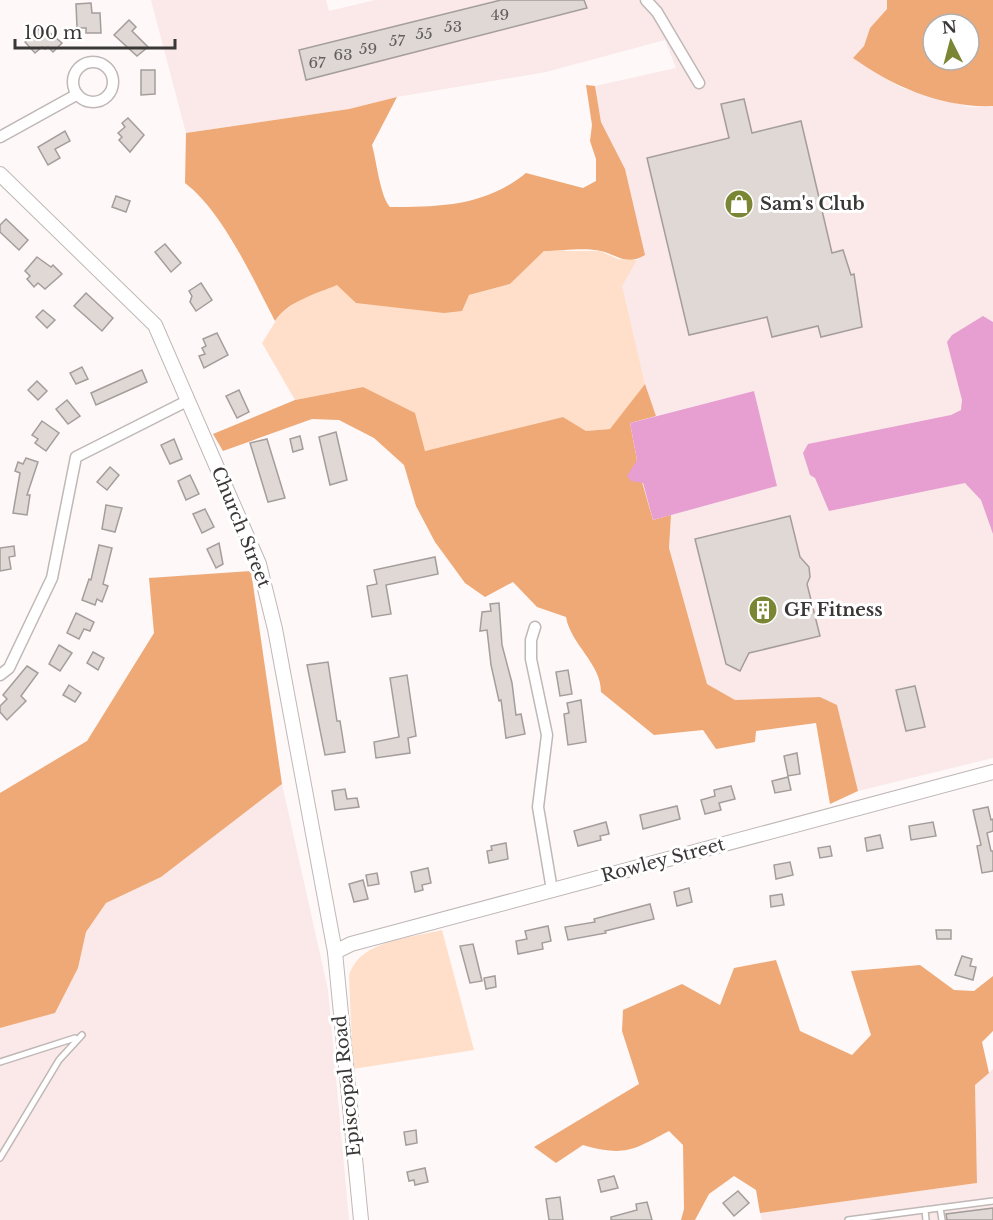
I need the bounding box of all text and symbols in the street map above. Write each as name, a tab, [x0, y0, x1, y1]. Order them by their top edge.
house number: 49	[491, 5, 509, 24]
scale bar	[15, 12, 176, 50]
north arrow	[921, 12, 981, 72]
text: N	[941, 16, 958, 38]
house number: 53	[444, 17, 462, 36]
text: 100 m	[24, 22, 82, 44]
house number: 55	[415, 24, 433, 43]
house number: 57	[389, 31, 405, 50]
house number: 59	[359, 39, 377, 58]
house number: 63	[334, 45, 352, 64]
house number: 67	[308, 53, 326, 72]
shop icon: Sam's Club	[723, 188, 755, 220]
place label: Sam's Club	[760, 193, 865, 215]
street label: Church Street	[207, 463, 275, 591]
building icon: GF Fitness	[747, 594, 779, 626]
place label: GF Fitness	[784, 599, 883, 621]
street label: Rowley Street	[599, 833, 727, 887]
street label: Episcopal Road	[329, 1014, 365, 1158]

